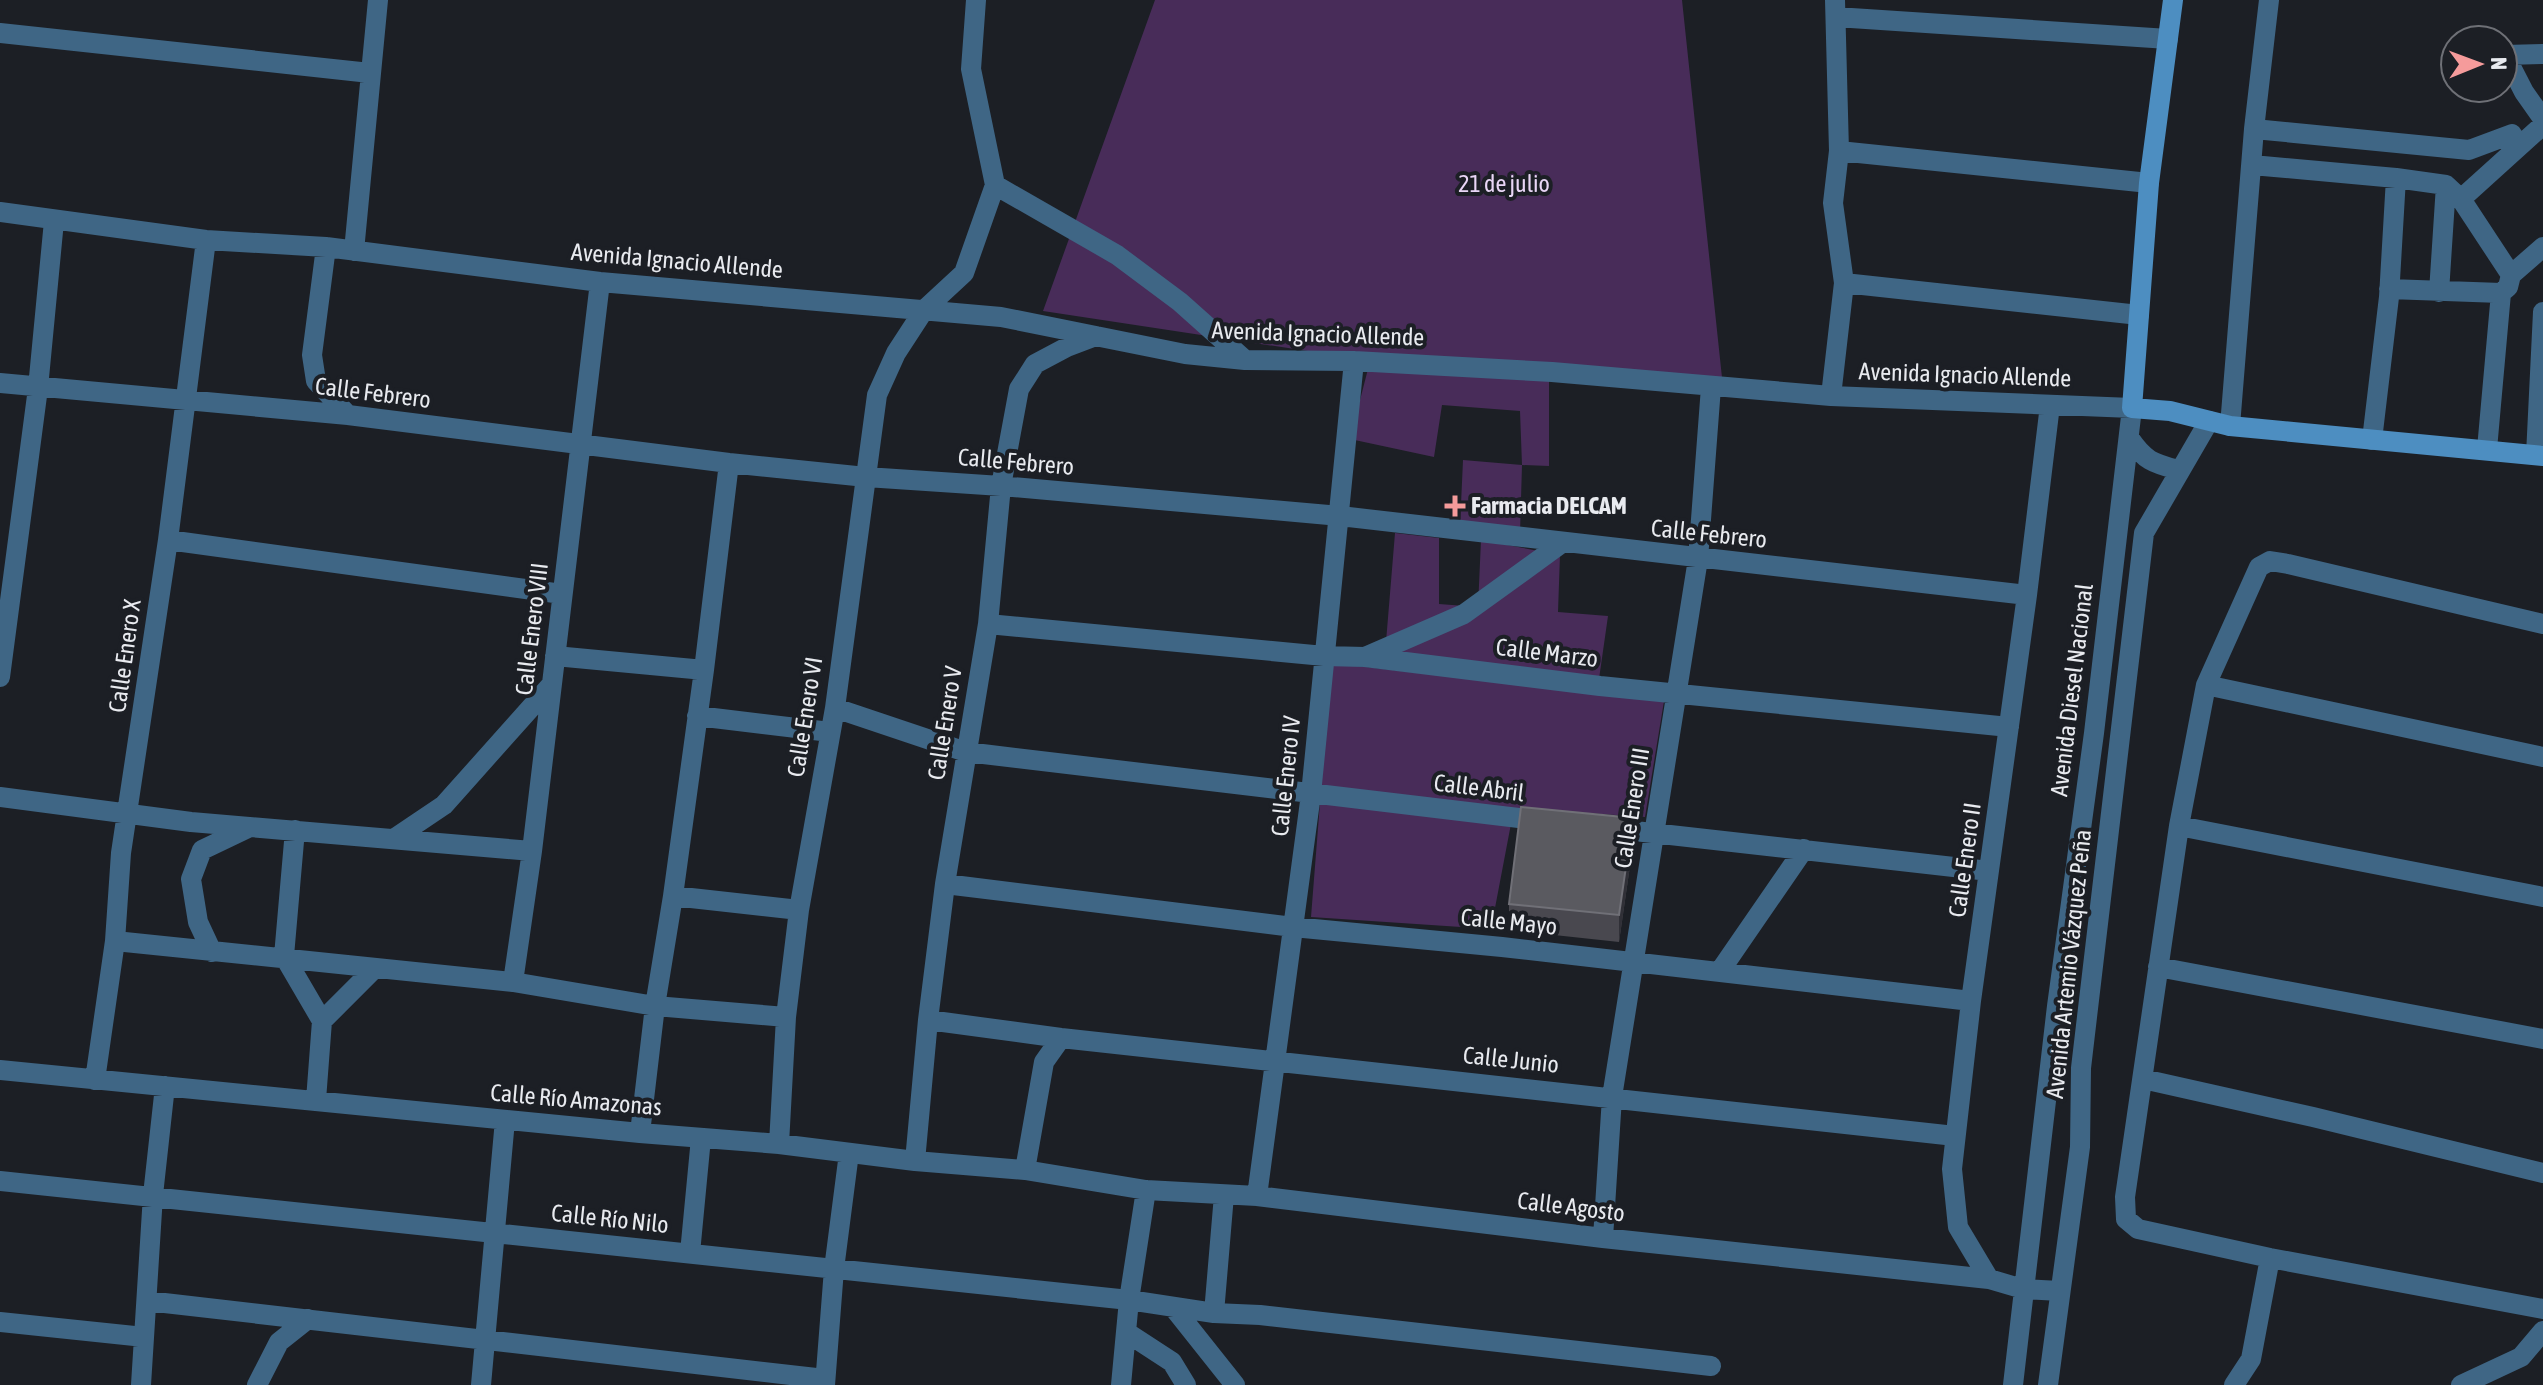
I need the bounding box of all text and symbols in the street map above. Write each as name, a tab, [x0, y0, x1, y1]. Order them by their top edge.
north arrow	[2439, 24, 2519, 104]
text: N	[2486, 57, 2512, 70]
park label: 21 de julio	[1458, 170, 1550, 197]
street label: Avenida Ignacio Allende	[570, 238, 784, 283]
street label: Avenida Ignacio Allende	[1211, 316, 1425, 351]
street label: Avenida Ignacio Allende	[1858, 357, 2072, 392]
street label: Calle Febrero	[314, 372, 432, 413]
street label: Calle Febrero	[957, 443, 1075, 480]
place label: Farmacia DELCAM	[1471, 492, 1627, 519]
marker: Farmacia DELCAM	[1446, 497, 1464, 515]
street label: Calle Febrero	[1650, 514, 1768, 553]
street label: Calle Enero VIII	[510, 561, 553, 697]
street label: Avenida Diesel Nacional	[2045, 581, 2098, 798]
street label: Calle Enero X	[103, 597, 146, 714]
street label: Calle Marzo	[1494, 633, 1600, 672]
street label: Calle Enero VI	[782, 655, 827, 779]
street label: Calle Enero V	[922, 664, 967, 782]
street label: Calle Enero IV	[1266, 714, 1305, 837]
street label: Calle Enero III	[1609, 746, 1654, 870]
street label: Calle Abril	[1432, 769, 1526, 807]
street label: Calle Enero II	[1943, 801, 1986, 919]
street label: Avenida Artemio Vázquez Peña	[2041, 828, 2096, 1100]
street label: Calle Mayo	[1460, 903, 1559, 940]
street label: Calle Junio	[1462, 1041, 1560, 1078]
street label: Calle Río Amazonas	[489, 1079, 663, 1120]
street label: Calle Agosto	[1516, 1187, 1626, 1226]
street label: Calle Río Nilo	[550, 1199, 670, 1238]

